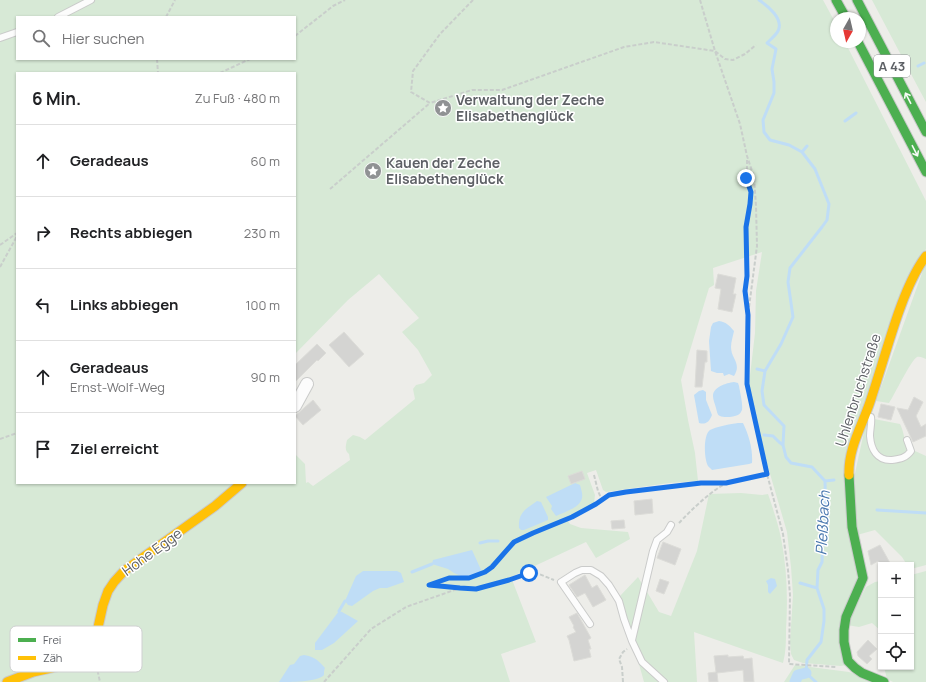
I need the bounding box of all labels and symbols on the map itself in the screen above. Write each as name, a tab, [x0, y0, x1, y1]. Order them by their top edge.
north arrow	[830, 12, 866, 48]
road number: A 43	[874, 55, 910, 77]
place label: Verwaltung der Zeche Elisabethenglück	[456, 90, 604, 125]
one-way arrow	[904, 92, 911, 104]
place icon: Verwaltung der Zeche Elisabethenglück	[433, 98, 453, 118]
one-way arrow	[912, 145, 919, 157]
place label: Kauen der Zeche Elisabethenglück	[386, 153, 504, 188]
place icon: Kauen der Zeche Elisabethenglück	[363, 161, 383, 181]
route end	[737, 169, 755, 187]
street label: Uhlenbruchstraße	[830, 331, 885, 449]
water label: Pleßbach	[810, 489, 835, 556]
street label: Hohe Egge	[118, 523, 186, 580]
route start	[520, 564, 538, 582]
legend	[10, 626, 142, 672]
text: Frei	[43, 632, 61, 647]
text: Zäh	[43, 650, 62, 665]

